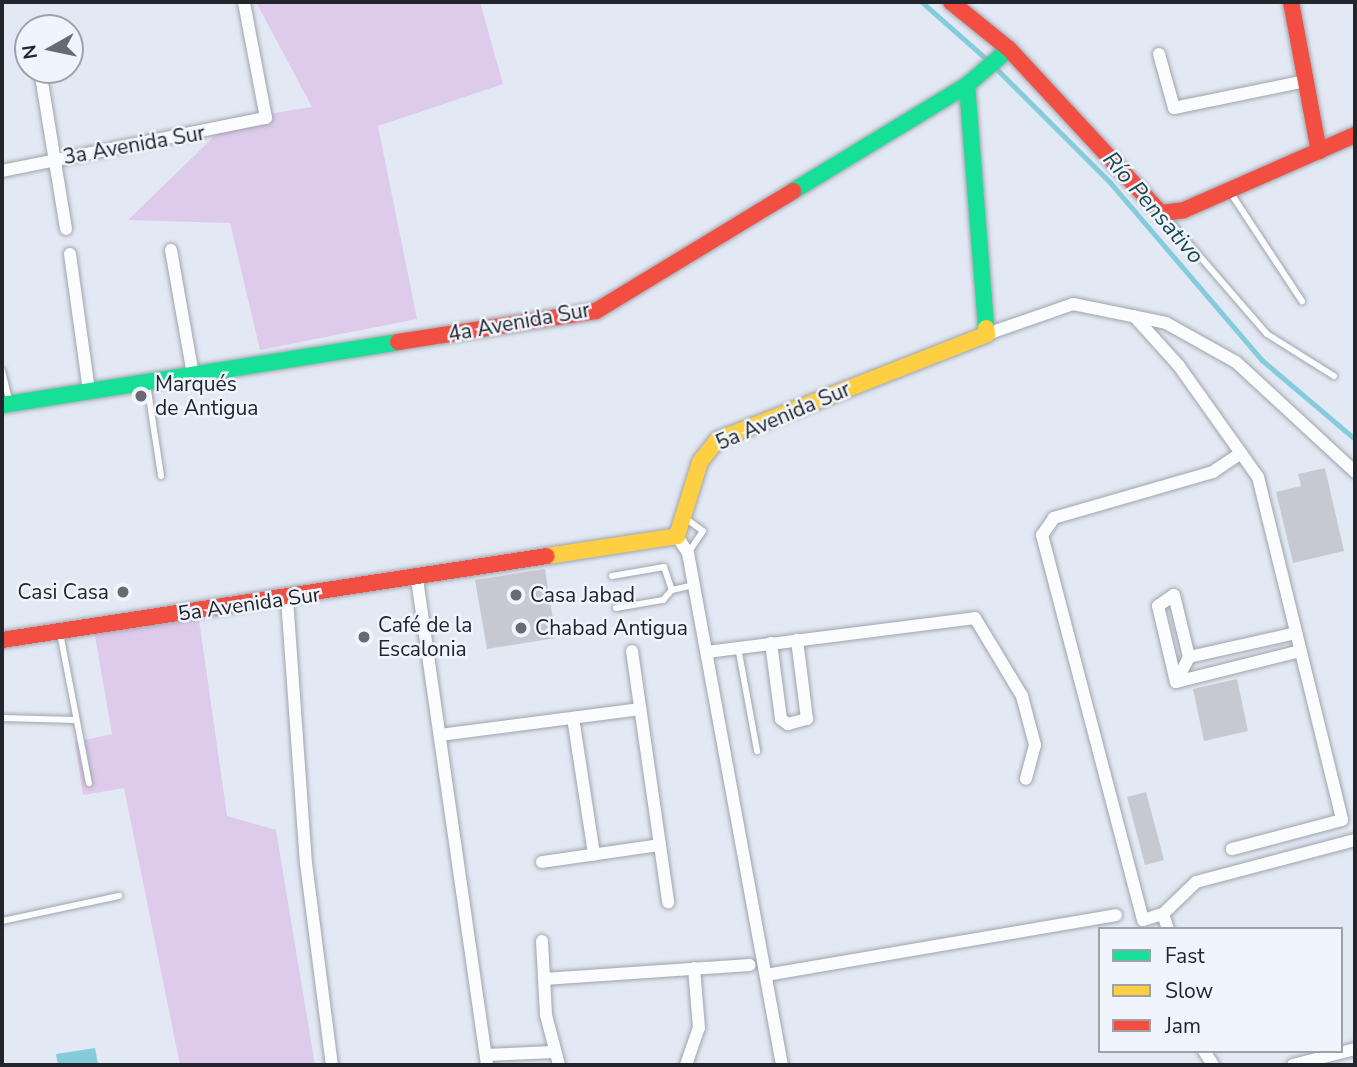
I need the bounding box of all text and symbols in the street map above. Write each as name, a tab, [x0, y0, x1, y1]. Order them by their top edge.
north arrow	[14, 14, 84, 84]
text: N	[16, 43, 44, 61]
street label: 3a Avenida Sur	[61, 120, 207, 170]
water label: Río Pensativo	[1097, 146, 1209, 270]
street label: 4a Avenida Sur	[446, 297, 592, 347]
place label: Marqués de Antigua	[155, 371, 258, 421]
street label: 5a Avenida Sur	[712, 376, 854, 456]
marker: Marqués de Antigua	[133, 388, 149, 404]
place label: Casi Casa	[18, 579, 109, 605]
street label: 5a Avenida Sur	[176, 582, 322, 626]
place label: Casa Jabad	[530, 582, 635, 608]
marker: Casi Casa	[115, 584, 131, 600]
marker: Casa Jabad	[508, 587, 524, 603]
place label: Café de la Escalonia	[378, 612, 472, 662]
place label: Chabad Antigua	[535, 615, 688, 641]
marker: Chabad Antigua	[513, 620, 529, 636]
marker: Café de la Escalonia	[356, 629, 372, 645]
legend	[1098, 927, 1343, 1053]
text: Fast	[1165, 942, 1205, 970]
text: Slow	[1165, 977, 1213, 1005]
text: Jam	[1165, 1012, 1201, 1040]

